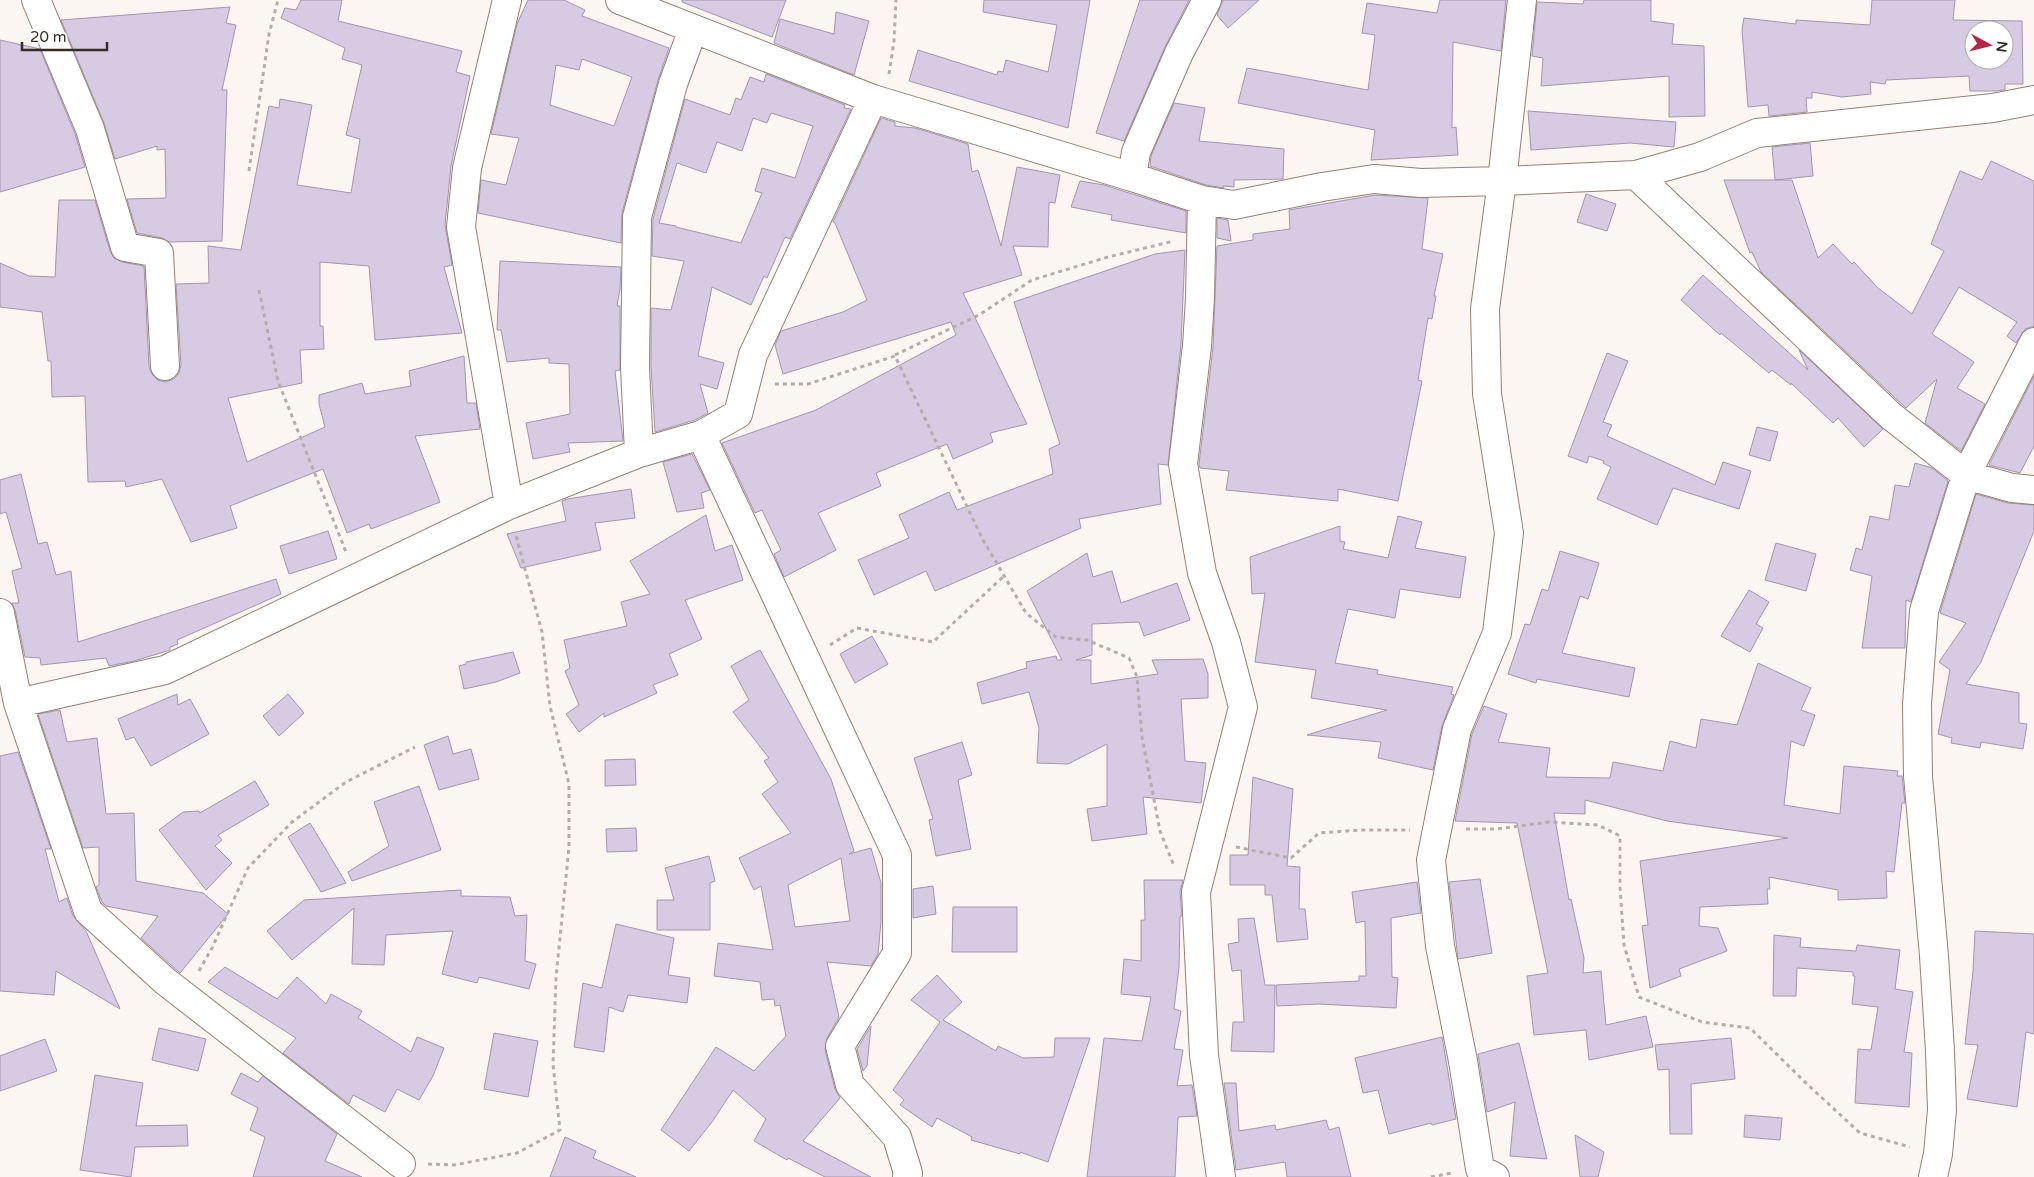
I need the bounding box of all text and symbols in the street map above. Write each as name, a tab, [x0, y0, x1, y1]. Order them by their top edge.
scale bar	[22, 20, 108, 52]
north arrow	[1964, 20, 2014, 70]
text: 20 m	[30, 28, 67, 46]
text: N	[1992, 40, 2011, 53]

